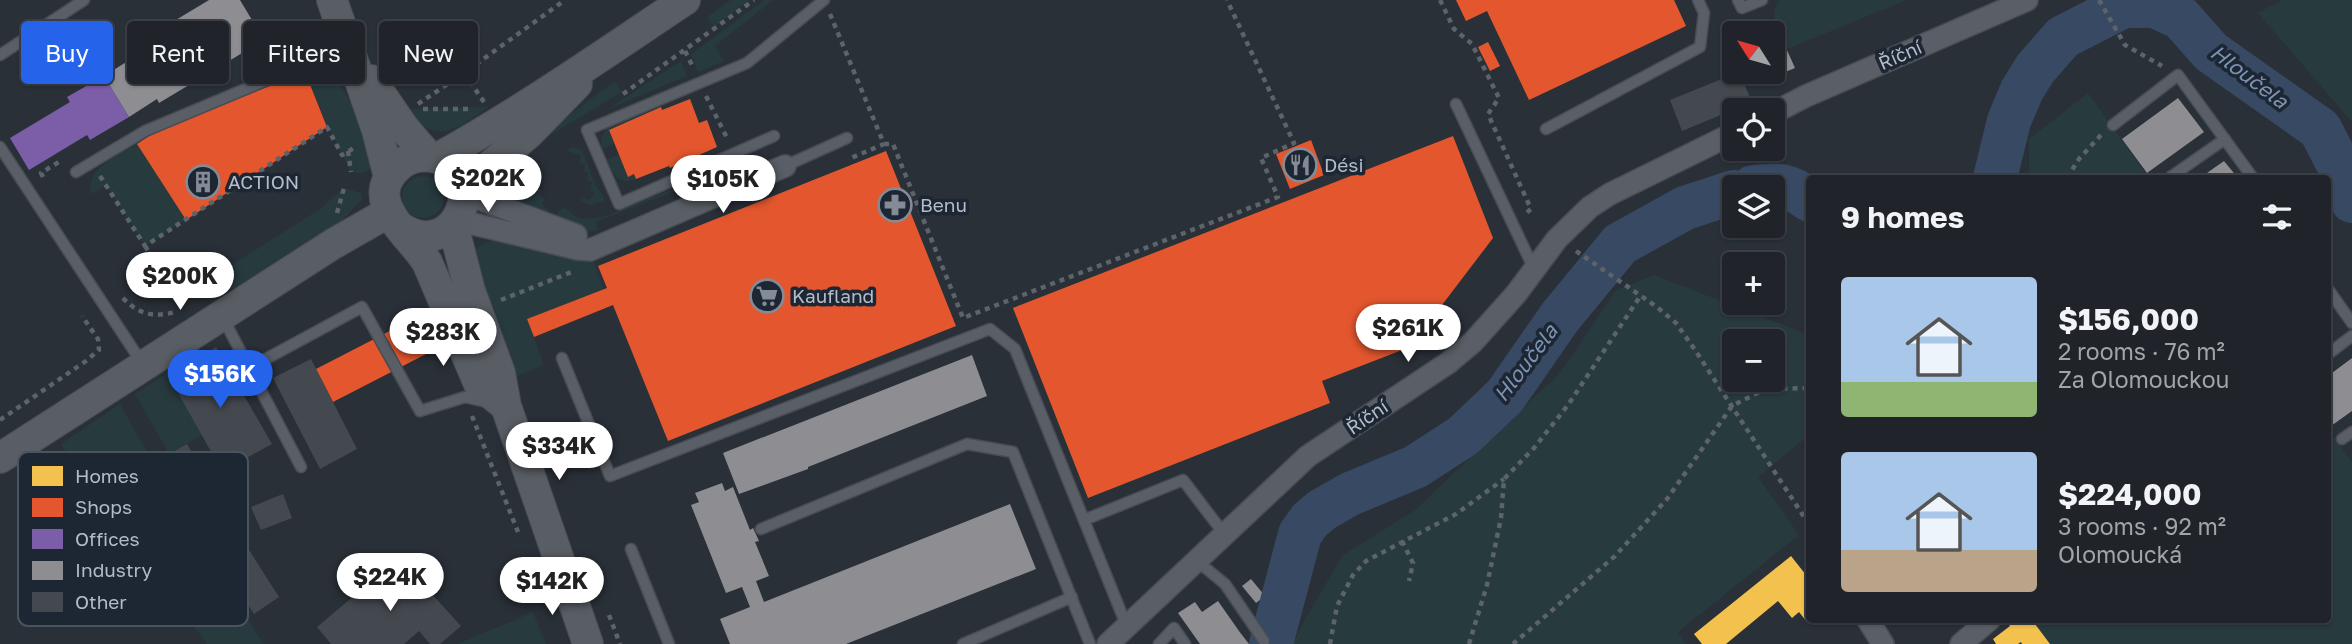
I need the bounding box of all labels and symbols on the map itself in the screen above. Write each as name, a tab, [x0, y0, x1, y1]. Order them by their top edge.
north arrow	[1722, 21, 1785, 84]
street label: Říční	[1874, 34, 1927, 74]
water label: Hloučela	[2206, 39, 2294, 114]
restaurant icon: Dési	[1281, 146, 1319, 184]
place label: Dési	[1324, 153, 1363, 176]
pin: $202K	[439, 154, 537, 214]
pin: $105K	[674, 156, 772, 215]
building icon: ACTION	[184, 163, 222, 201]
place label: ACTION	[228, 170, 299, 193]
pharmacy icon: Benu	[876, 186, 914, 224]
place label: Benu	[920, 193, 967, 216]
pin: $200K	[131, 252, 229, 312]
supermarket icon: Kaufland	[748, 277, 786, 315]
place label: Kaufland	[792, 284, 874, 307]
pin: $261K	[1359, 304, 1457, 364]
pin: $283K	[394, 308, 492, 368]
water label: Hloučela	[1488, 318, 1563, 406]
pin: $156K	[171, 350, 269, 410]
street label: Říční	[1342, 393, 1393, 439]
pin: $334K	[510, 422, 608, 482]
legend	[18, 452, 248, 626]
text: Homes	[75, 464, 139, 487]
text: Shops	[75, 495, 132, 518]
text: Offices	[75, 527, 140, 550]
pin: $224K	[341, 554, 439, 613]
text: Industry	[75, 558, 152, 581]
pin: $142K	[503, 558, 601, 617]
text: Other	[75, 590, 127, 613]

